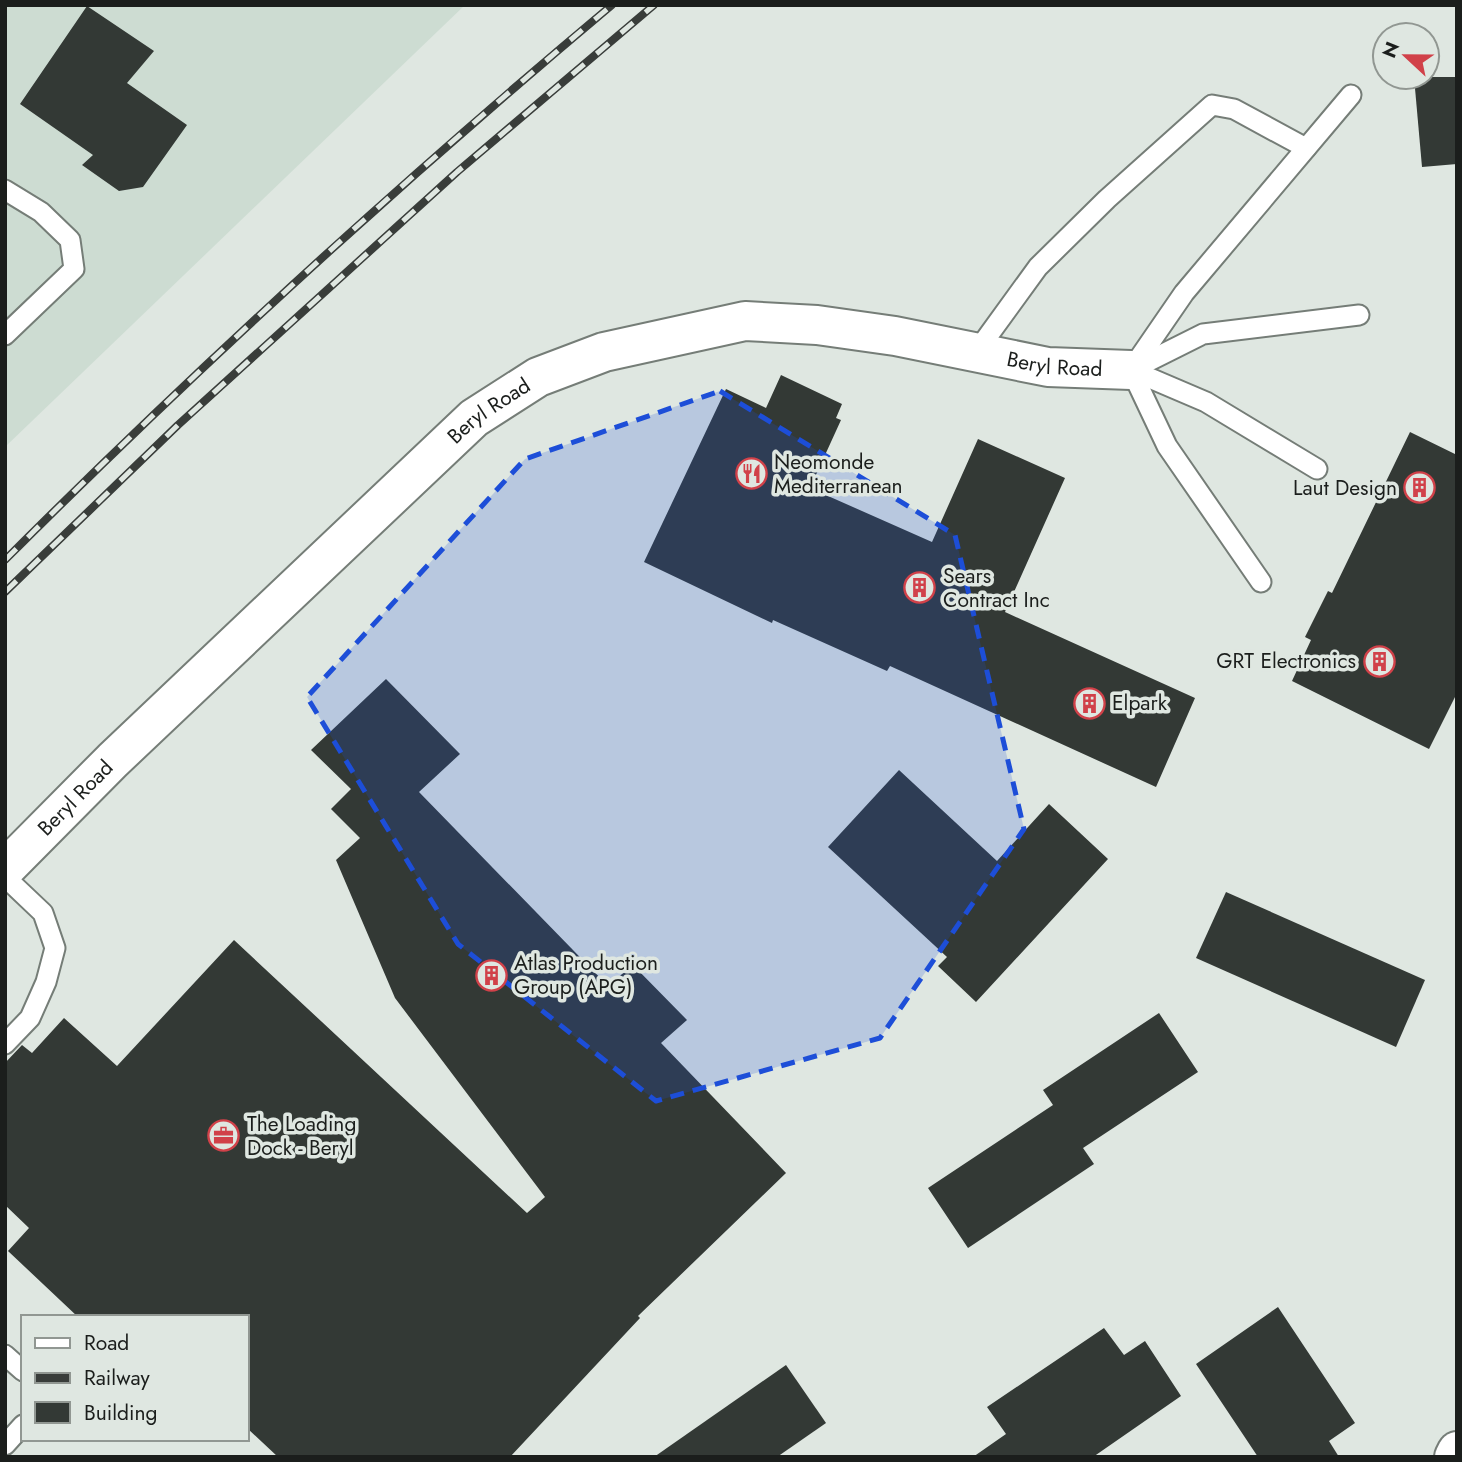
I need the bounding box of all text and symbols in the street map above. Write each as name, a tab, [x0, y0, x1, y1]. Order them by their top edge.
north arrow	[1371, 21, 1441, 91]
text: N	[1375, 38, 1406, 62]
street label: Beryl Road	[1004, 344, 1103, 384]
street label: Beryl Road	[441, 371, 536, 451]
place label: Neomonde Mediterranean	[774, 447, 903, 501]
restaurant icon: Neomonde Mediterranean	[734, 457, 768, 491]
building icon: Laut Design	[1403, 471, 1437, 505]
place label: Laut Design	[1293, 473, 1397, 503]
place label: Sears Contract Inc	[943, 561, 1050, 615]
building icon: Sears Contract Inc	[903, 571, 937, 605]
building icon: GRT Electronics	[1362, 644, 1396, 678]
place label: GRT Electronics	[1216, 646, 1356, 676]
building icon: Elpark	[1072, 686, 1106, 720]
place label: Elpark	[1112, 688, 1168, 718]
street label: Beryl Road	[31, 753, 120, 843]
place label: Atlas Production Group (APG)	[514, 948, 658, 1002]
building icon: Atlas Production Group (APG)	[474, 958, 508, 992]
place label: The Loading Dock - Beryl	[247, 1109, 356, 1163]
office icon: The Loading Dock - Beryl	[207, 1119, 241, 1153]
legend	[21, 1315, 248, 1441]
text: Road	[84, 1328, 129, 1358]
text: Railway	[84, 1363, 150, 1393]
text: Building	[84, 1398, 157, 1428]

